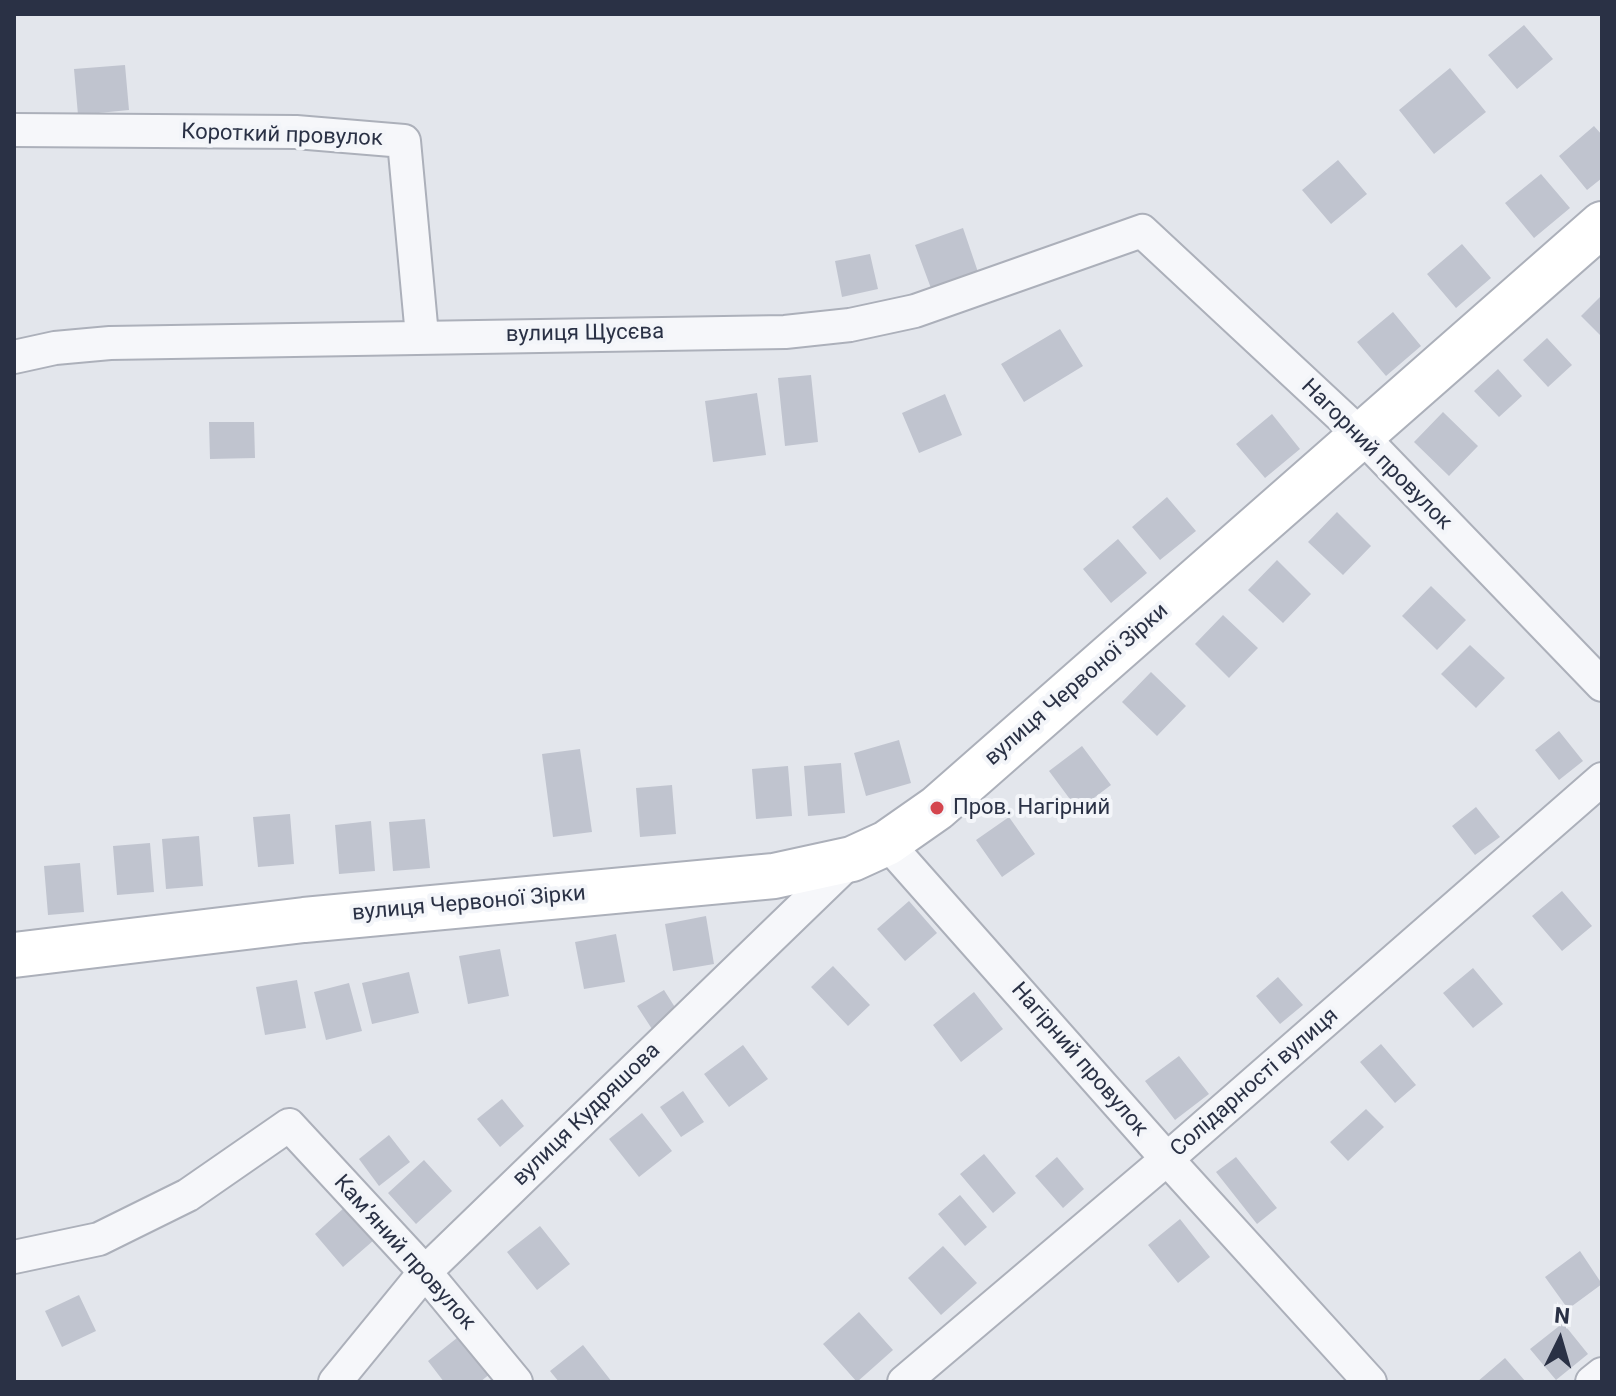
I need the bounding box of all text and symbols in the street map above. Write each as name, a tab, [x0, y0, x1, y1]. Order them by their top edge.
street label: Короткий провулок	[181, 119, 383, 153]
street label: вулиця Щусєва	[506, 319, 664, 349]
street label: Нагорний провулок	[1295, 374, 1457, 536]
street label: вулиця Червоної Зірки	[980, 598, 1174, 772]
place label: Пров. Нагірний	[953, 795, 1110, 821]
marker: Пров. Нагірний	[928, 799, 946, 817]
street label: вулиця Червоної Зірки	[351, 881, 587, 927]
street label: Нагірний провулок	[1005, 978, 1153, 1142]
street label: Солідарності вулиця	[1166, 1003, 1344, 1163]
street label: вулиця Кудряшова	[508, 1038, 666, 1192]
street label: Кам’яний провулок	[327, 1170, 481, 1336]
north arrow	[1520, 1300, 1600, 1380]
text: N	[1553, 1302, 1571, 1329]

